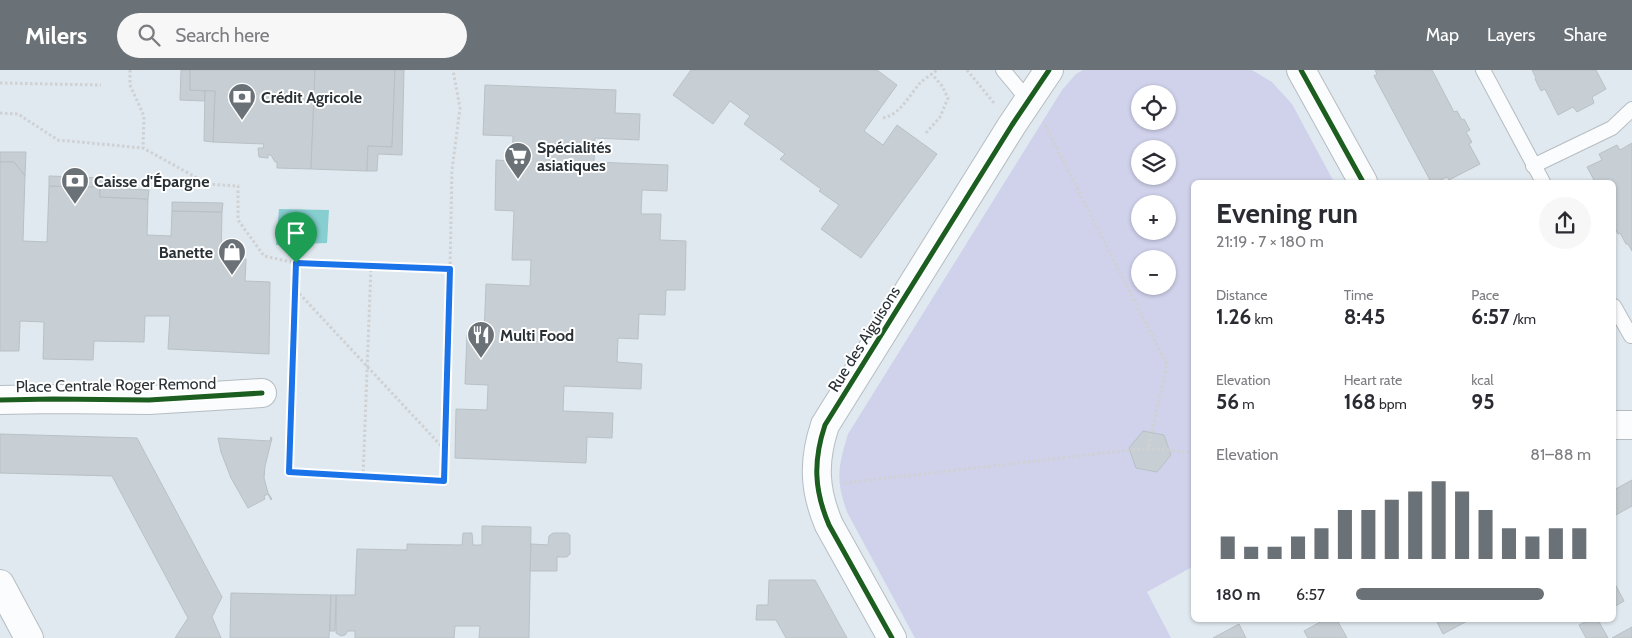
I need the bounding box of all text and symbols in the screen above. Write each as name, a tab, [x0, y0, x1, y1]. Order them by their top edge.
search box	[117, 13, 467, 58]
text: Milers	[25, 21, 87, 50]
icon: search	[135, 21, 163, 49]
text: Search here	[175, 24, 270, 47]
text: Map	[1426, 24, 1459, 46]
text: Layers	[1487, 24, 1536, 46]
text: Share	[1564, 24, 1607, 46]
bank icon: Crédit Agricole	[227, 82, 257, 121]
map controls	[1131, 85, 1176, 295]
button: locate	[1131, 85, 1176, 130]
place label: Crédit Agricole	[261, 88, 362, 107]
place label: Spécialités asiatiques	[537, 138, 611, 175]
button: layers	[1131, 140, 1176, 185]
supermarket icon: Spécialités asiatiques	[503, 141, 533, 180]
bank icon: Caisse d'Épargne	[60, 166, 90, 205]
place label: Caisse d'Épargne	[94, 172, 209, 191]
button: +	[1131, 195, 1176, 240]
text: Evening run	[1216, 196, 1358, 230]
button: share	[1539, 197, 1591, 249]
pin	[275, 212, 317, 263]
icon: arrive	[282, 219, 310, 247]
text: 21:19 · 7 × 180 m	[1216, 232, 1324, 251]
shop icon: Banette	[217, 237, 247, 276]
place label: Banette	[159, 243, 213, 262]
button: −	[1131, 250, 1176, 295]
street label: Rue des Aiguisons	[824, 282, 904, 395]
text: Distance	[1216, 286, 1268, 304]
text: Time	[1344, 286, 1373, 304]
text: Pace	[1471, 286, 1499, 304]
text: 1.26	[1216, 304, 1251, 329]
text: 8:45	[1344, 304, 1385, 329]
text: 6:57	[1471, 304, 1510, 329]
text: km	[1251, 310, 1273, 328]
text: /km	[1510, 310, 1536, 328]
restaurant icon: Multi Food	[466, 320, 496, 359]
place label: Multi Food	[500, 326, 574, 345]
text: Elevation	[1216, 371, 1271, 389]
text: Heart rate	[1344, 371, 1402, 389]
text: kcal	[1471, 371, 1494, 389]
street label: Place Centrale Roger Remond	[15, 374, 217, 396]
text: 56	[1216, 389, 1239, 414]
text: 168	[1344, 389, 1376, 414]
text: 95	[1471, 389, 1494, 414]
text: m	[1239, 395, 1255, 413]
text: bpm	[1376, 395, 1407, 413]
text: Elevation	[1216, 445, 1279, 464]
text: 81–88 m	[1530, 445, 1591, 464]
text: 180 m	[1216, 585, 1260, 604]
text: 6:57	[1296, 585, 1325, 604]

